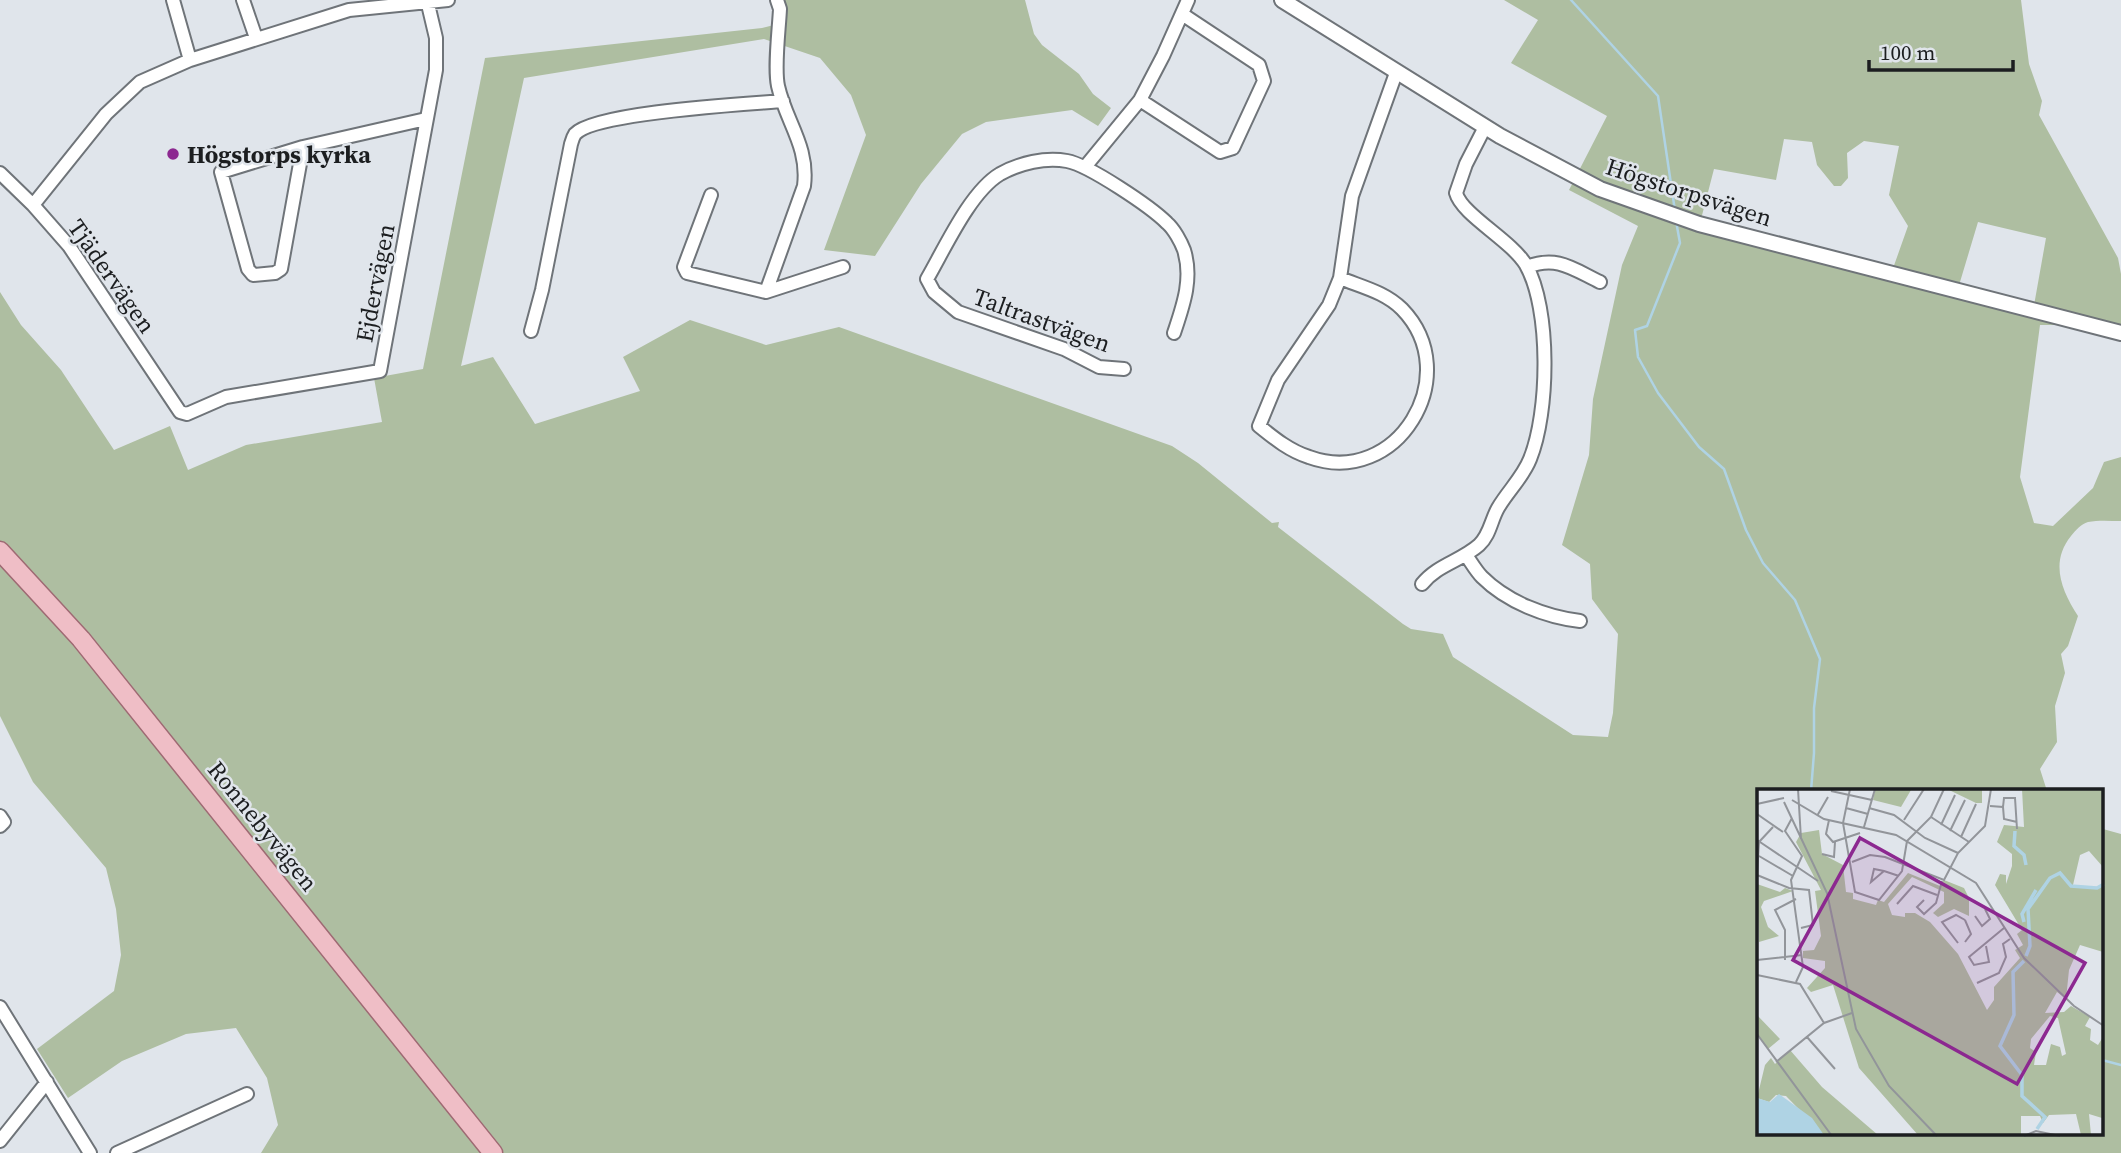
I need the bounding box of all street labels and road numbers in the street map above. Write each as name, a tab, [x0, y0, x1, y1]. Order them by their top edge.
street label: Högstorpsvägen	[1602, 150, 1776, 234]
street label: Tjädervägen	[61, 212, 163, 340]
street label: Ejdervägen	[347, 221, 403, 345]
street label: Taltrastvägen	[969, 280, 1115, 360]
street label: Ronnebyvägen	[200, 754, 326, 898]

